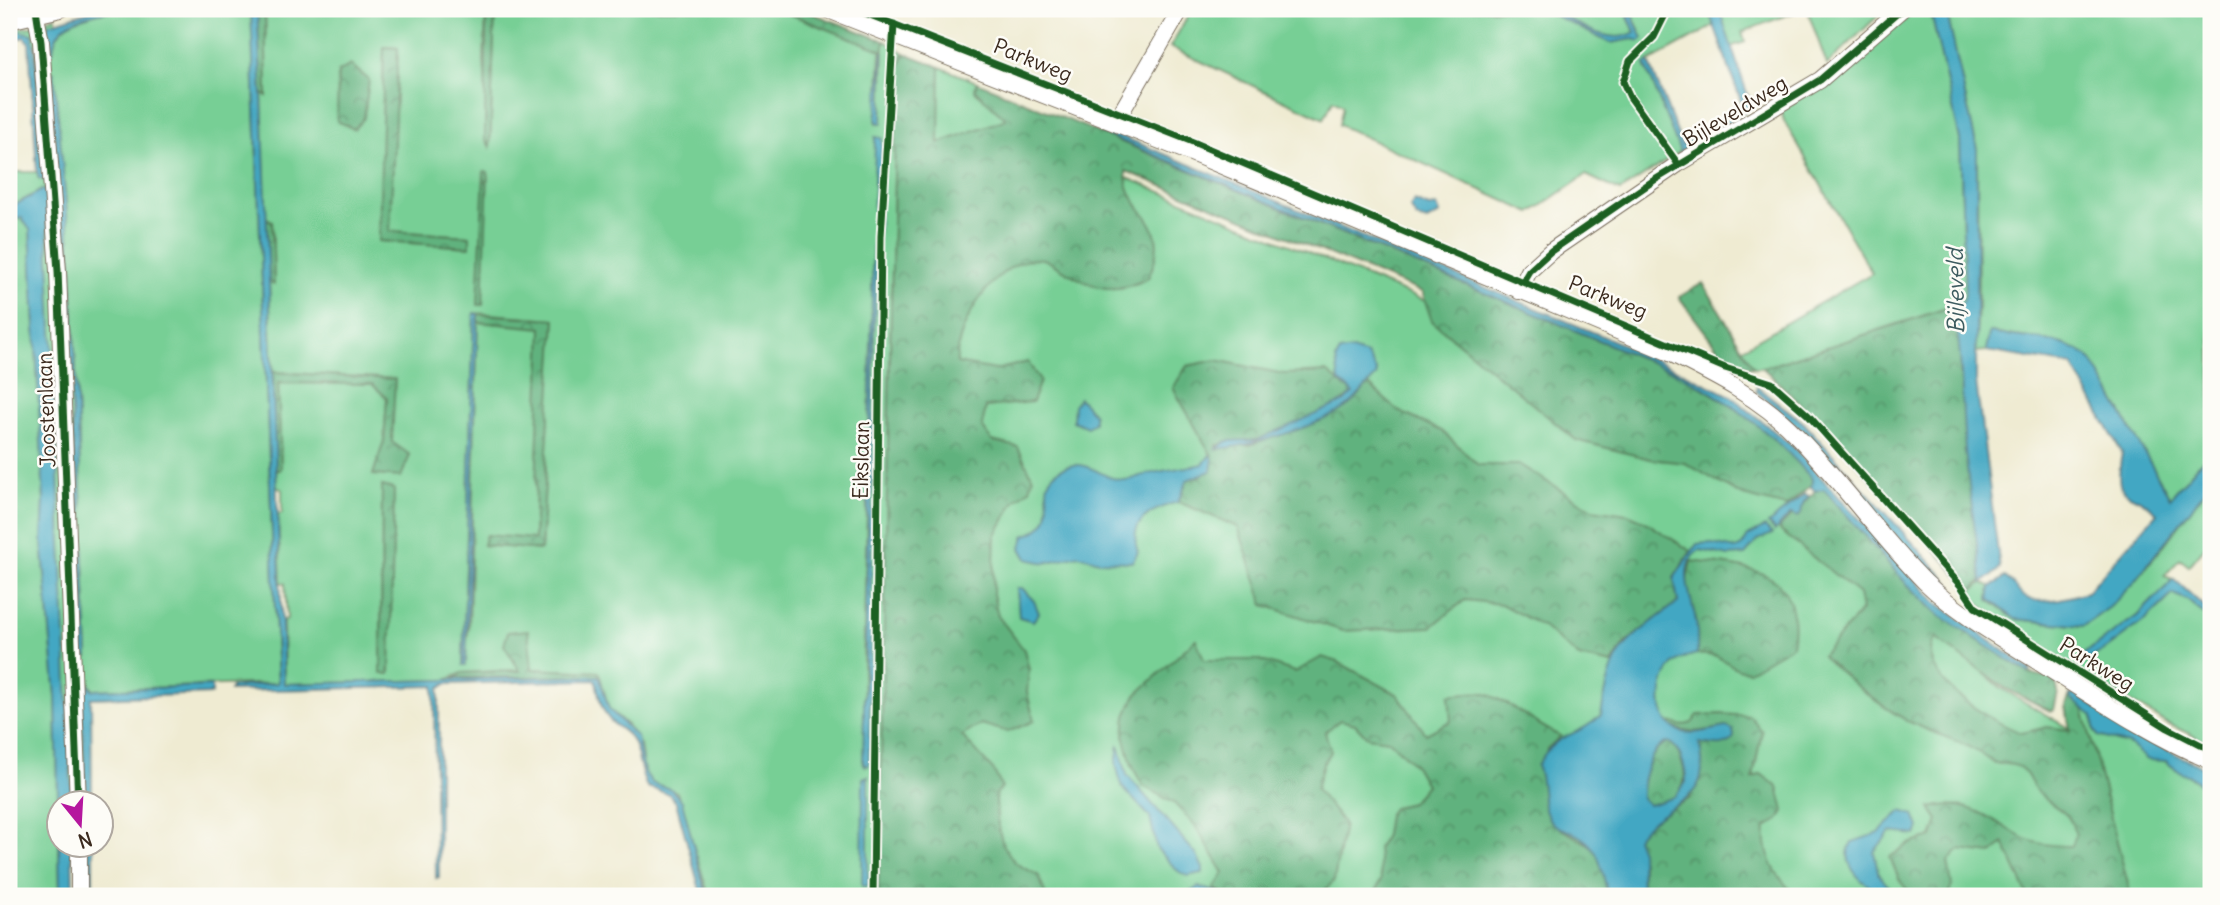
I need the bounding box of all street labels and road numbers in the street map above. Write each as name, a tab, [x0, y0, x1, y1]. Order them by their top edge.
street label: Parkweg	[989, 32, 1077, 88]
street label: Bijleveldweg	[1678, 69, 1792, 153]
street label: Parkweg	[1564, 269, 1652, 325]
street label: Joostenlaan	[31, 352, 61, 468]
street label: Eikslaan	[847, 421, 875, 499]
street label: Parkweg	[2055, 631, 2139, 697]

